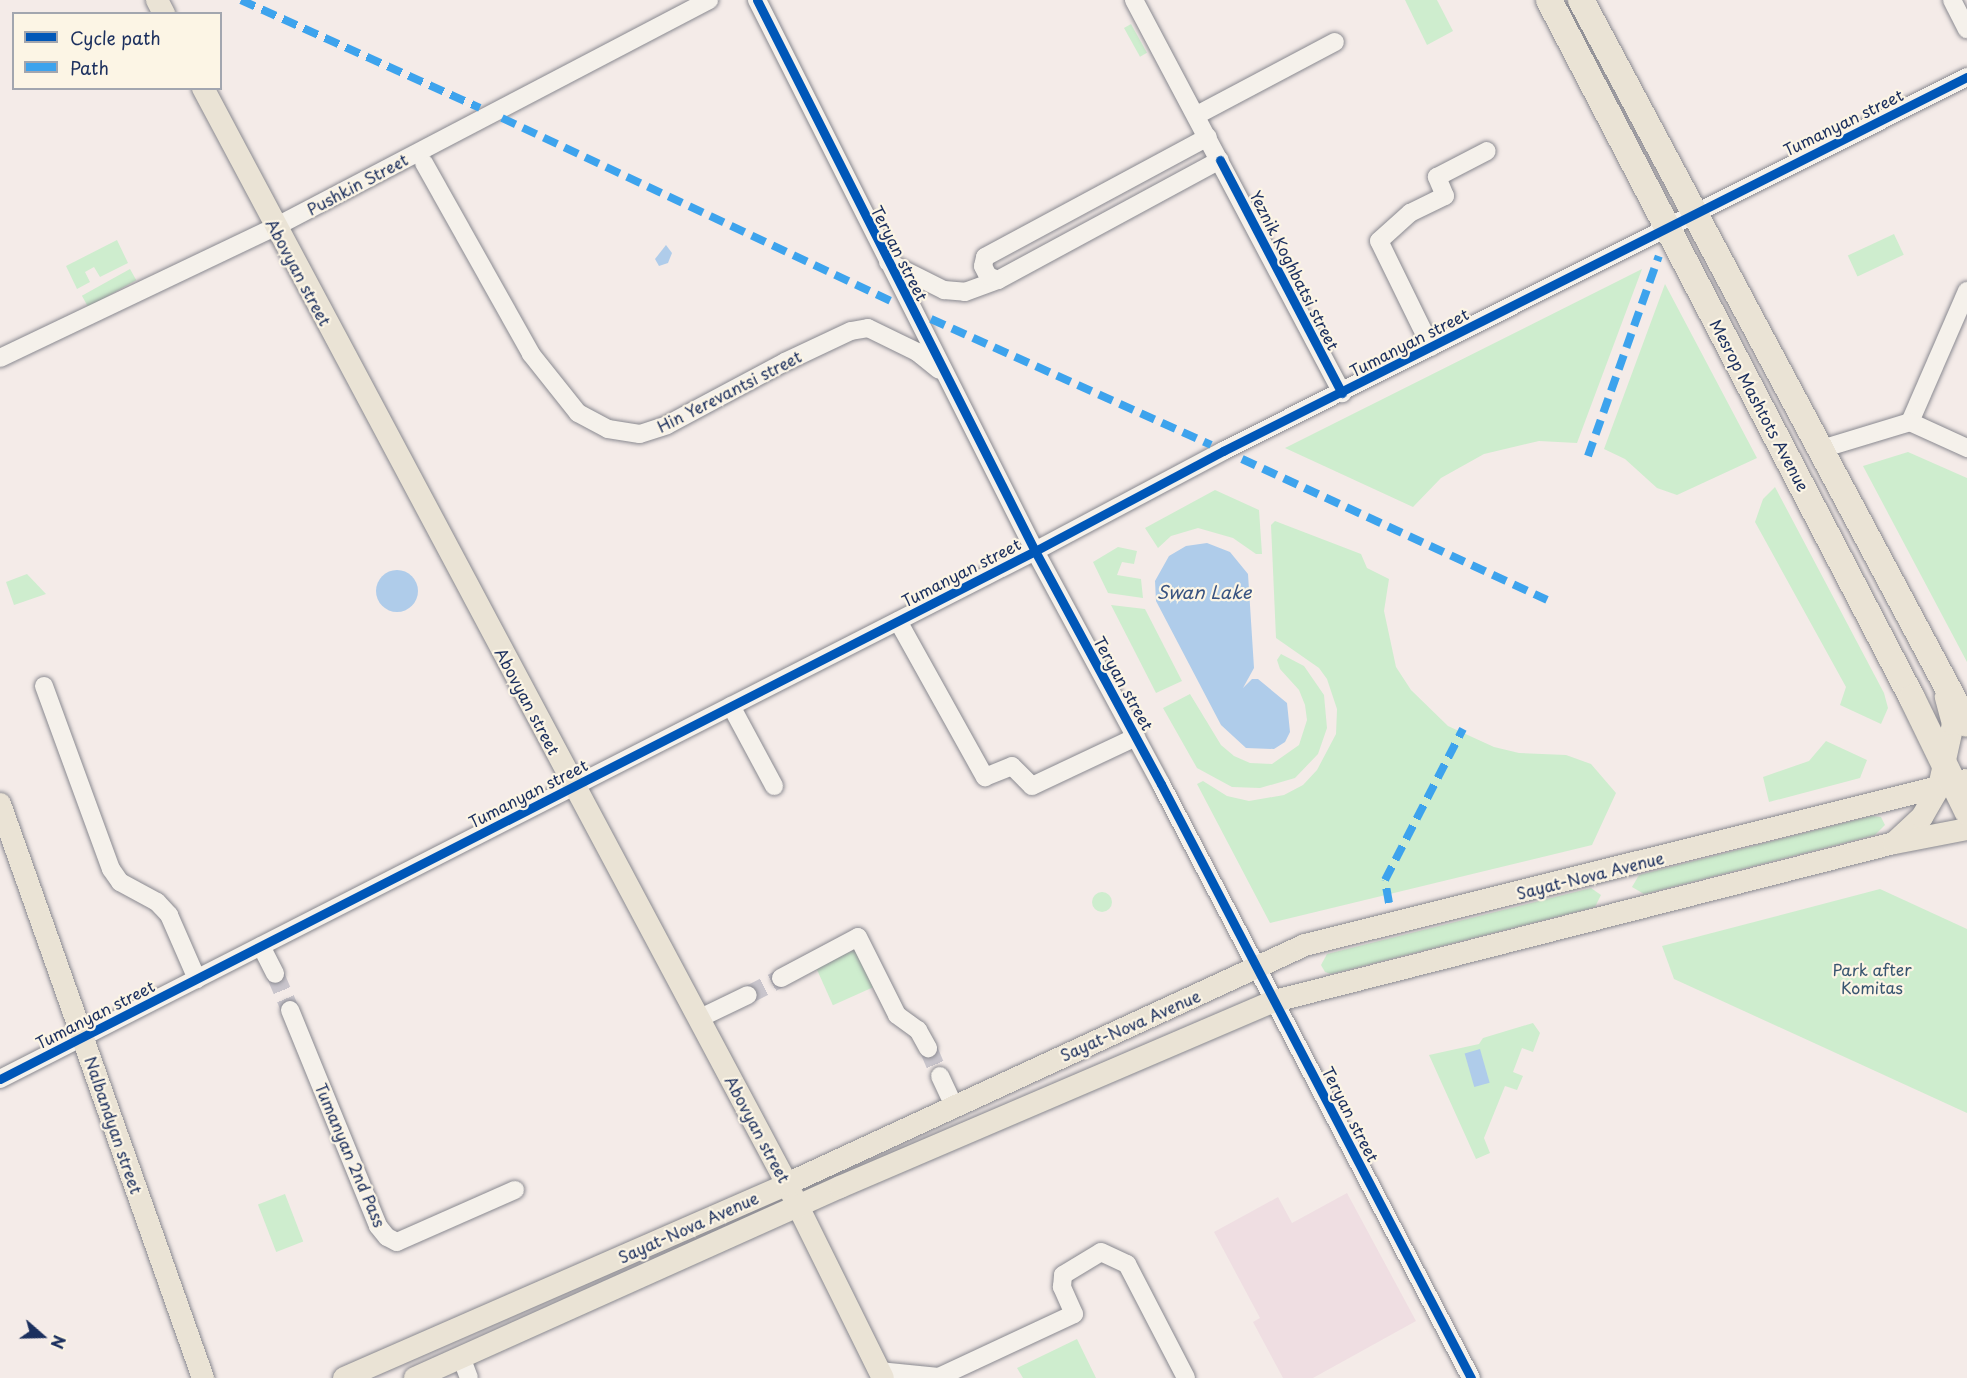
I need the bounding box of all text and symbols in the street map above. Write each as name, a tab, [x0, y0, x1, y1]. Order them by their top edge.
legend	[12, 12, 222, 90]
text: Cycle path	[70, 24, 161, 51]
text: Path	[70, 54, 109, 81]
street label: Tumanyan street	[1780, 85, 1906, 159]
street label: Pushkin Street	[303, 149, 411, 219]
street label: Yeznik Koghbatsi street	[1246, 186, 1344, 354]
street label: Teryan street	[868, 202, 932, 304]
street label: Abovyan street	[263, 216, 335, 328]
street label: Tumanyan street	[1347, 304, 1471, 380]
street label: Mesrop Mashtots Avenue	[1707, 316, 1813, 494]
street label: Hin Yerevantsi street	[653, 346, 805, 436]
street label: Tumanyan street	[899, 534, 1023, 610]
water label: Swan Lake	[1157, 581, 1251, 603]
street label: Teryan street	[1090, 633, 1158, 733]
street label: Abovyan street	[492, 645, 564, 757]
street label: Tumanyan street	[466, 755, 590, 831]
street label: Sayat-Nova Avenue	[1514, 847, 1666, 903]
park label: Park after Komitas	[1832, 959, 1912, 997]
street label: Tumanyan street	[33, 976, 157, 1052]
street label: Sayat-Nova Avenue	[1057, 985, 1203, 1065]
street label: Nalbandyan street	[81, 1054, 147, 1196]
street label: Teryan street	[1319, 1063, 1383, 1165]
street label: Abovyan street	[722, 1073, 794, 1185]
street label: Tumanyan 2nd Pass	[312, 1080, 390, 1230]
street label: Sayat-Nova Avenue	[615, 1187, 761, 1267]
north arrow	[12, 1306, 72, 1366]
text: N	[45, 1332, 72, 1352]

